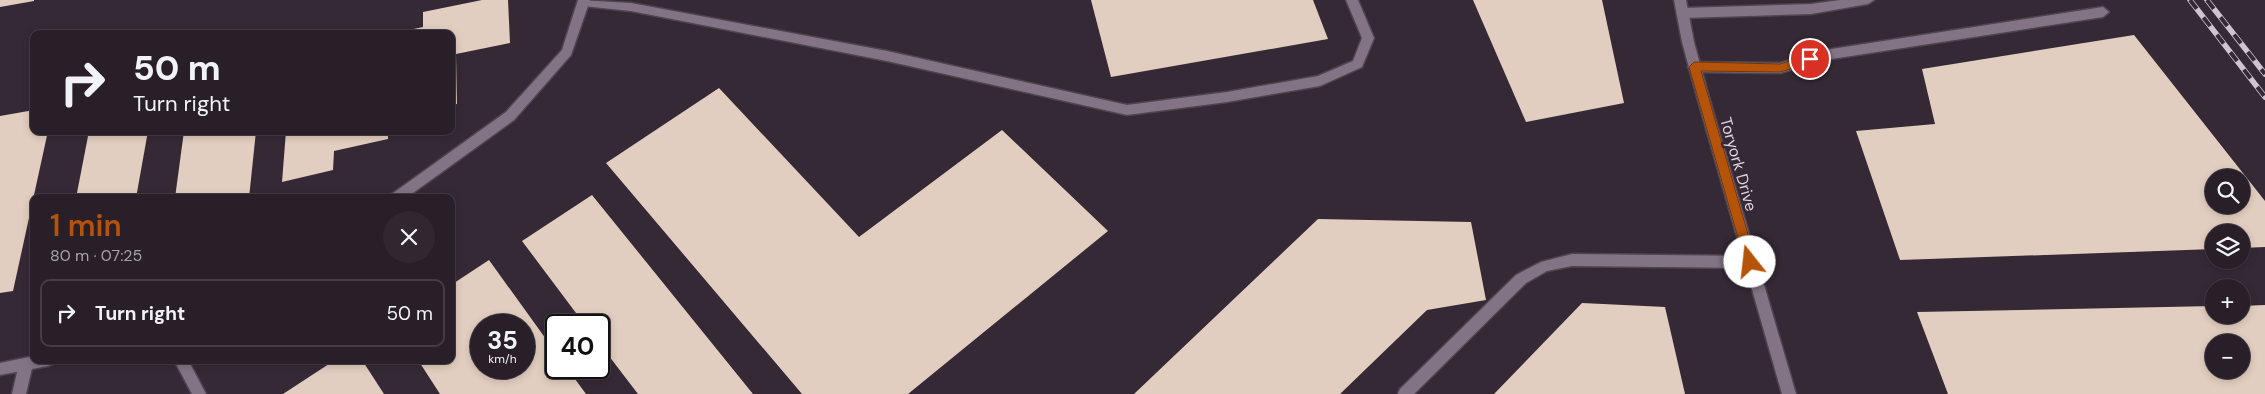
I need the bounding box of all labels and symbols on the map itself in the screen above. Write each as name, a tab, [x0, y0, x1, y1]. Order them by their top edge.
pin	[1789, 38, 1831, 80]
street label: Toryork Drive	[1715, 115, 1762, 214]
position arrow	[1723, 235, 1775, 287]
speed limit sign: 40	[545, 314, 610, 379]

